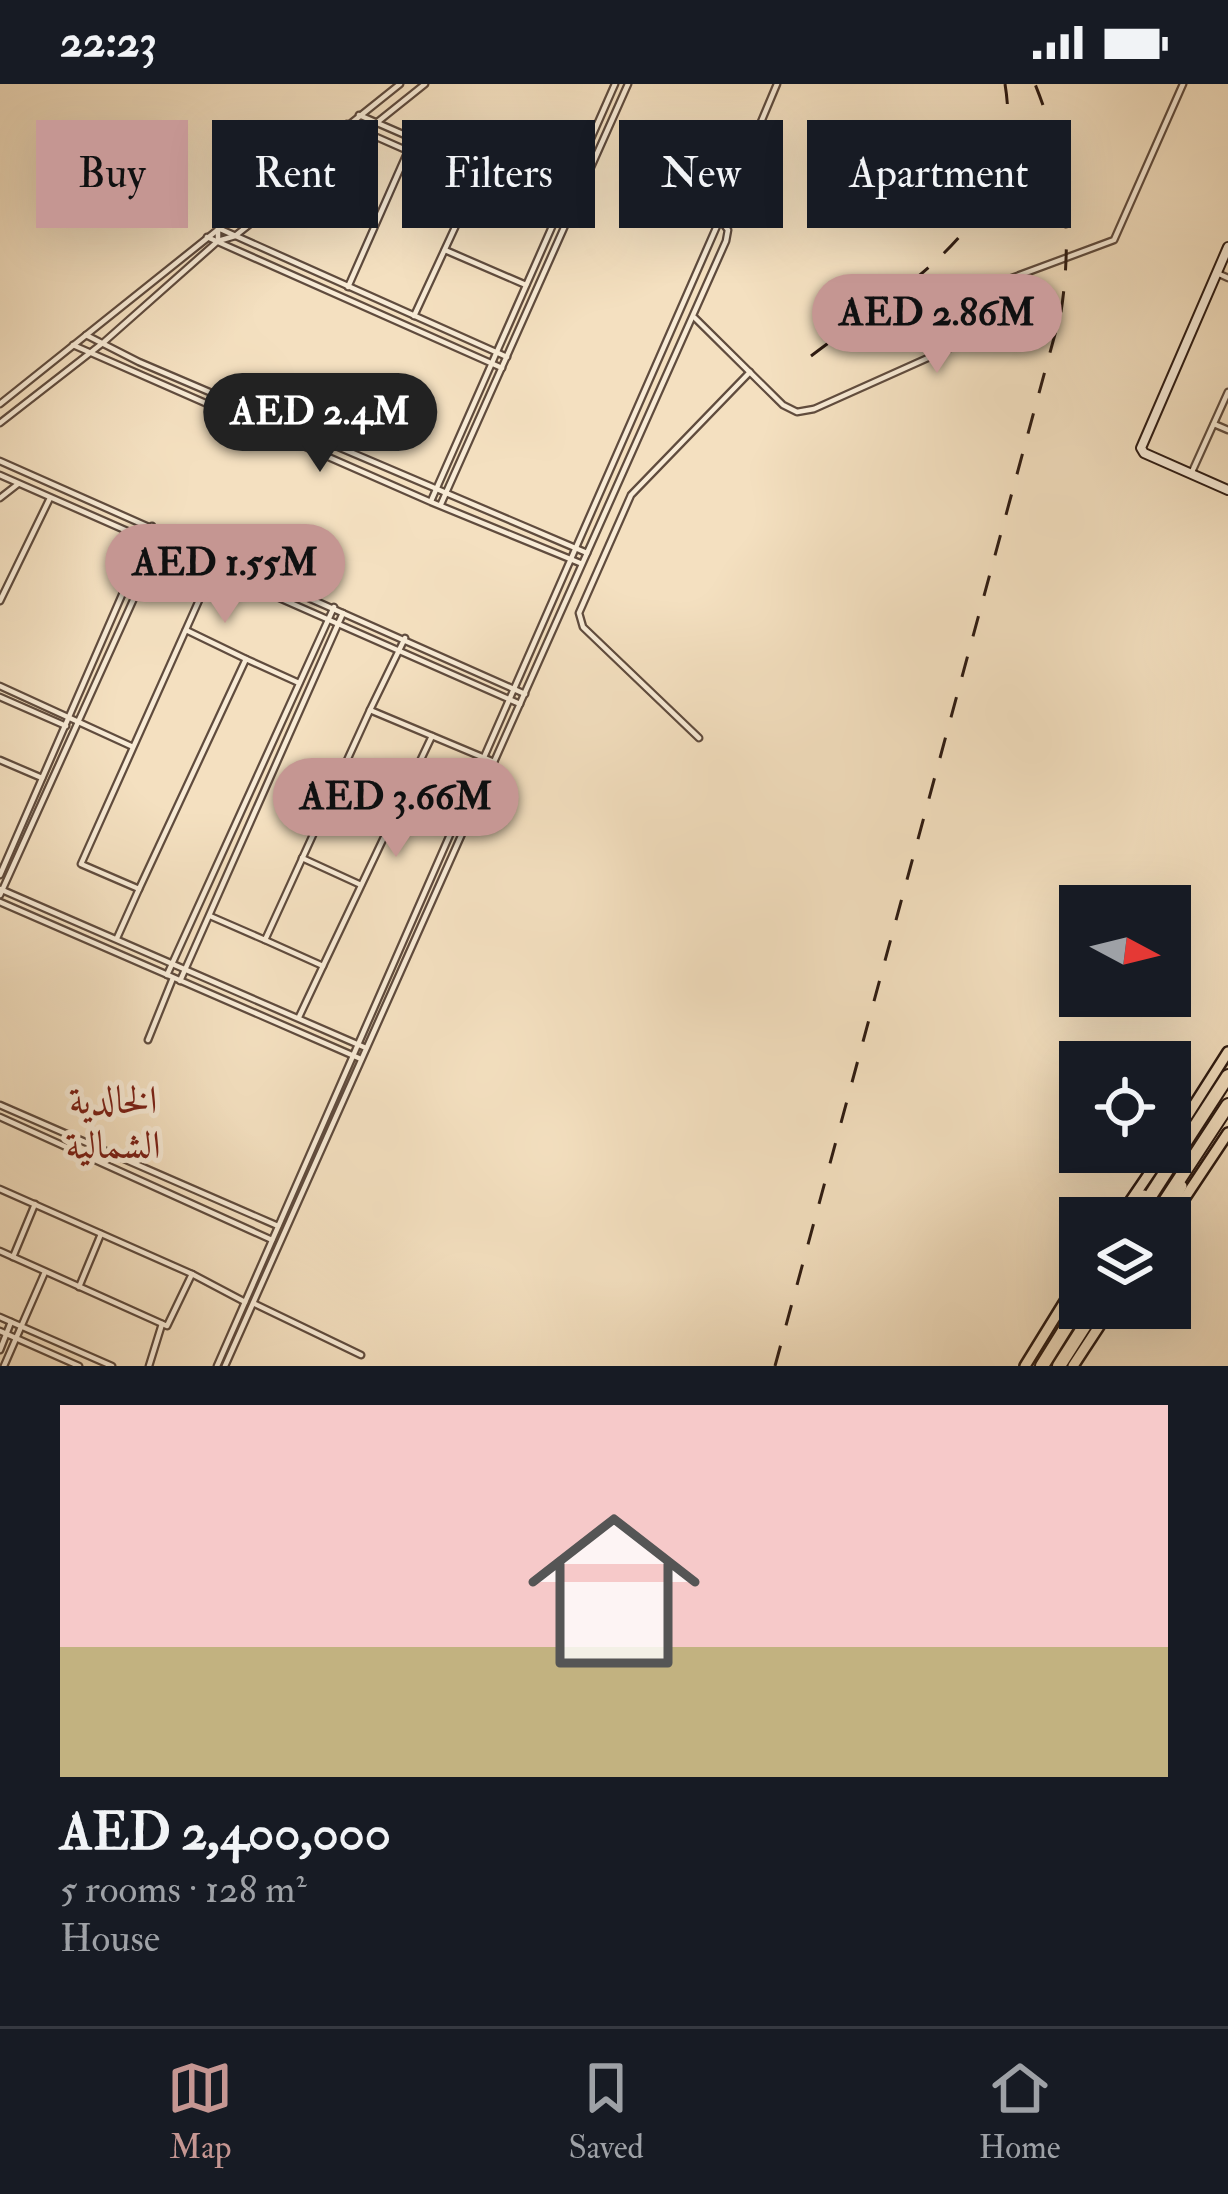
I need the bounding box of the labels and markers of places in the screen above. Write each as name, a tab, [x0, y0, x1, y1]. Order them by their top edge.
pin: AED 2.86M	[800, 274, 1074, 376]
pin: AED 2.4M	[196, 373, 444, 475]
pin: AED 1.55M	[88, 524, 362, 626]
pin: AED 3.66M	[259, 758, 533, 860]

